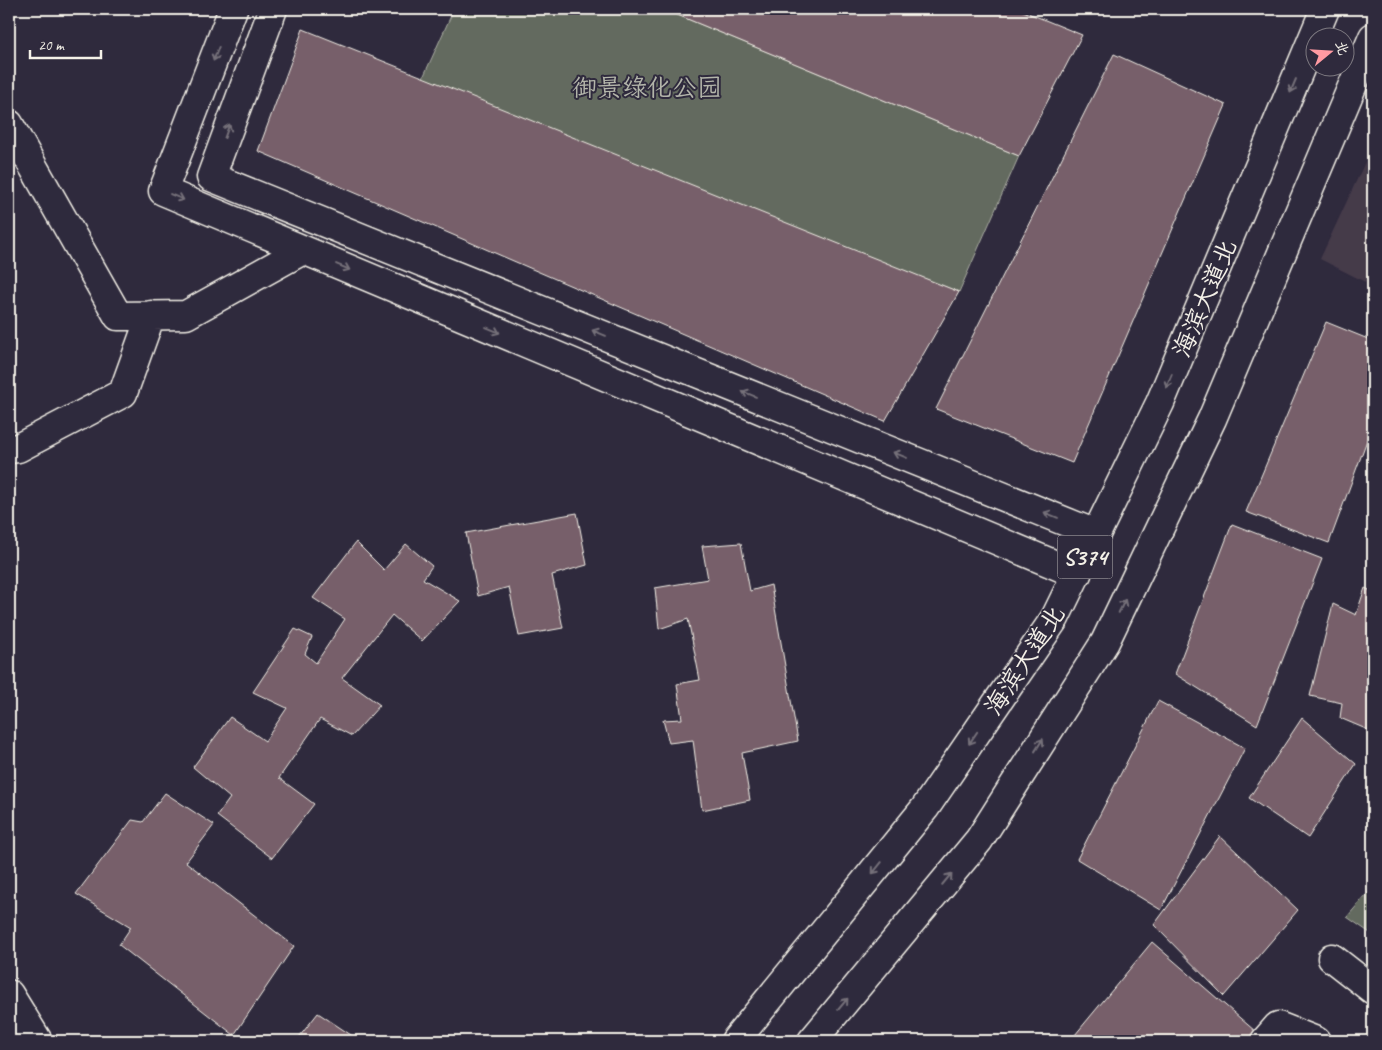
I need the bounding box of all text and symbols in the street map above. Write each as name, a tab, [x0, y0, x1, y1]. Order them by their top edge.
scale bar	[30, 28, 101, 60]
north arrow	[1304, 28, 1354, 78]
text: 20 m	[38, 36, 65, 55]
text: 北	[1332, 39, 1352, 57]
one-way arrow	[211, 46, 220, 61]
park label: 御景绿化公园	[572, 72, 722, 104]
one-way arrow	[1287, 78, 1297, 93]
one-way arrow	[223, 124, 232, 139]
one-way arrow	[169, 193, 184, 203]
street label: 海滨大道北	[1166, 235, 1244, 362]
one-way arrow	[335, 263, 350, 272]
one-way arrow	[485, 325, 500, 335]
one-way arrow	[592, 328, 607, 337]
one-way arrow	[1164, 373, 1174, 388]
one-way arrow	[742, 389, 758, 398]
one-way arrow	[893, 449, 908, 459]
one-way arrow	[1044, 510, 1059, 520]
road number: S374	[1058, 536, 1112, 578]
street label: 海滨大道北	[977, 599, 1072, 722]
one-way arrow	[1118, 599, 1128, 614]
one-way arrow	[968, 730, 978, 744]
one-way arrow	[1035, 739, 1045, 753]
one-way arrow	[871, 861, 882, 874]
one-way arrow	[941, 872, 952, 885]
one-way arrow	[837, 997, 849, 1010]

